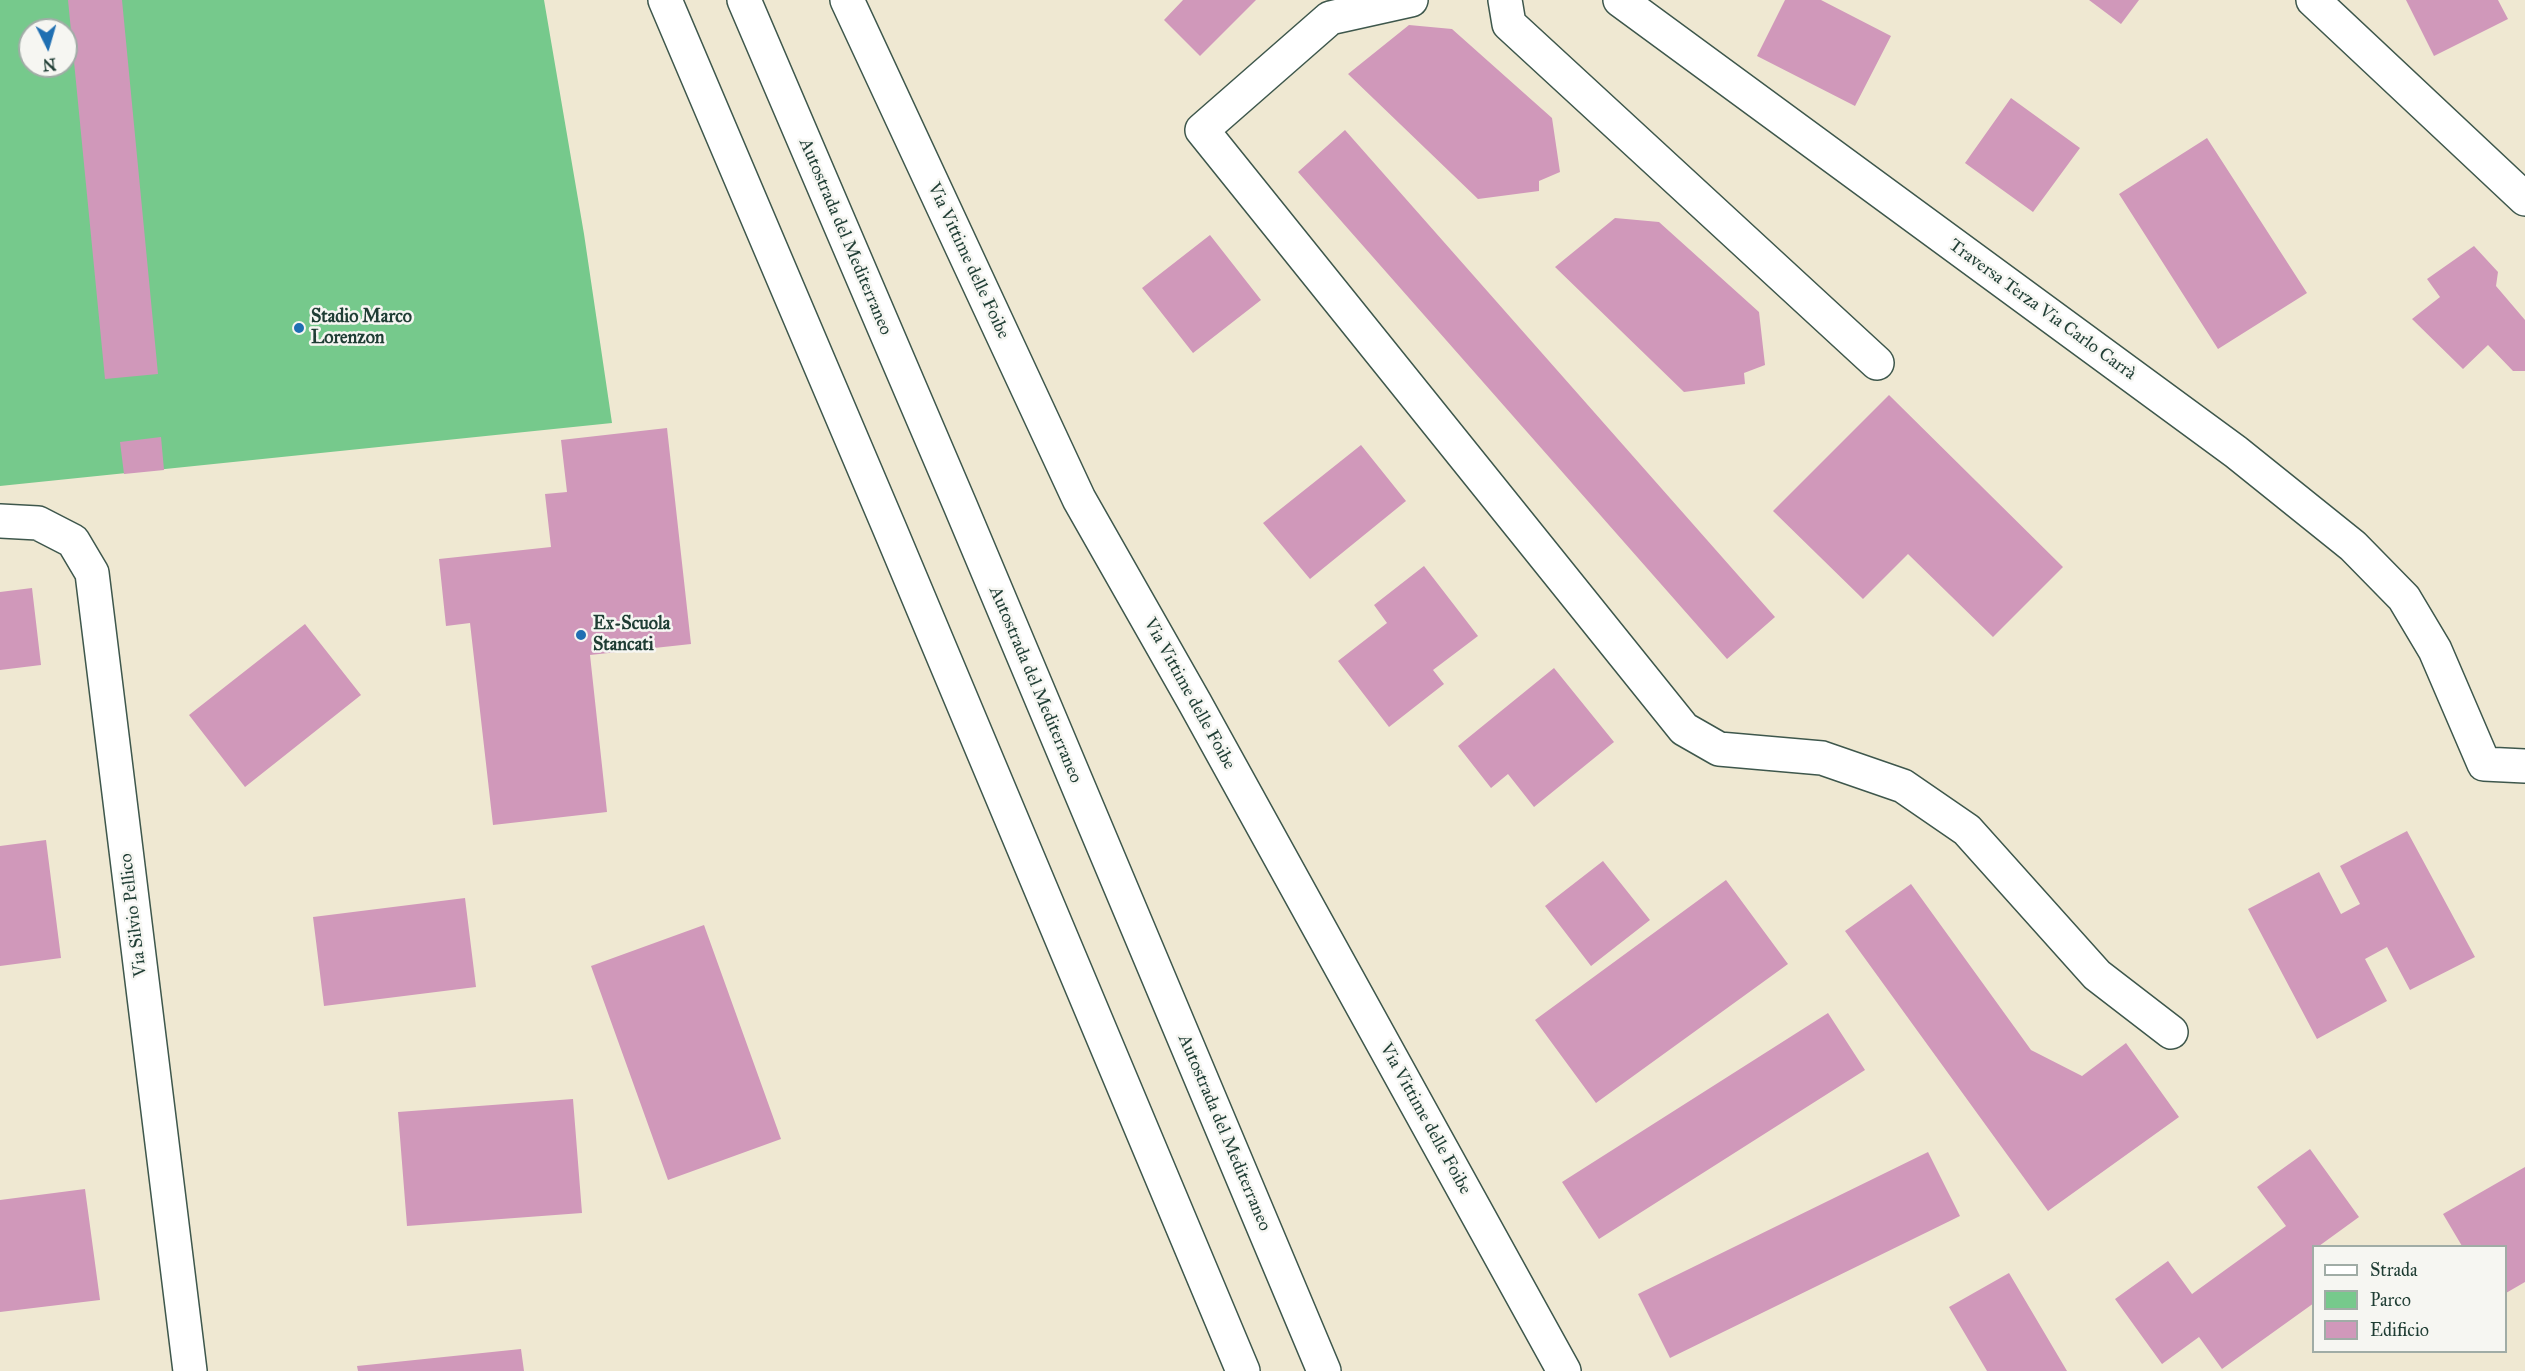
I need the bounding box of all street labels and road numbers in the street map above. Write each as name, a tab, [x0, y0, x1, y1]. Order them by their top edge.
street label: Autostrada del Mediterraneo	[794, 135, 896, 339]
street label: Via Vittime delle Foibe	[922, 180, 1014, 342]
street label: Traversa Terza Via Carlo Carrà	[1944, 235, 2140, 385]
street label: Autostrada del Mediterraneo	[984, 583, 1086, 787]
street label: Via Vittime delle Foibe	[1138, 615, 1240, 773]
street label: Via Silvio Pellico	[116, 852, 152, 978]
street label: Autostrada del Mediterraneo	[1173, 1031, 1275, 1235]
street label: Via Vittime delle Foibe	[1374, 1040, 1476, 1198]

